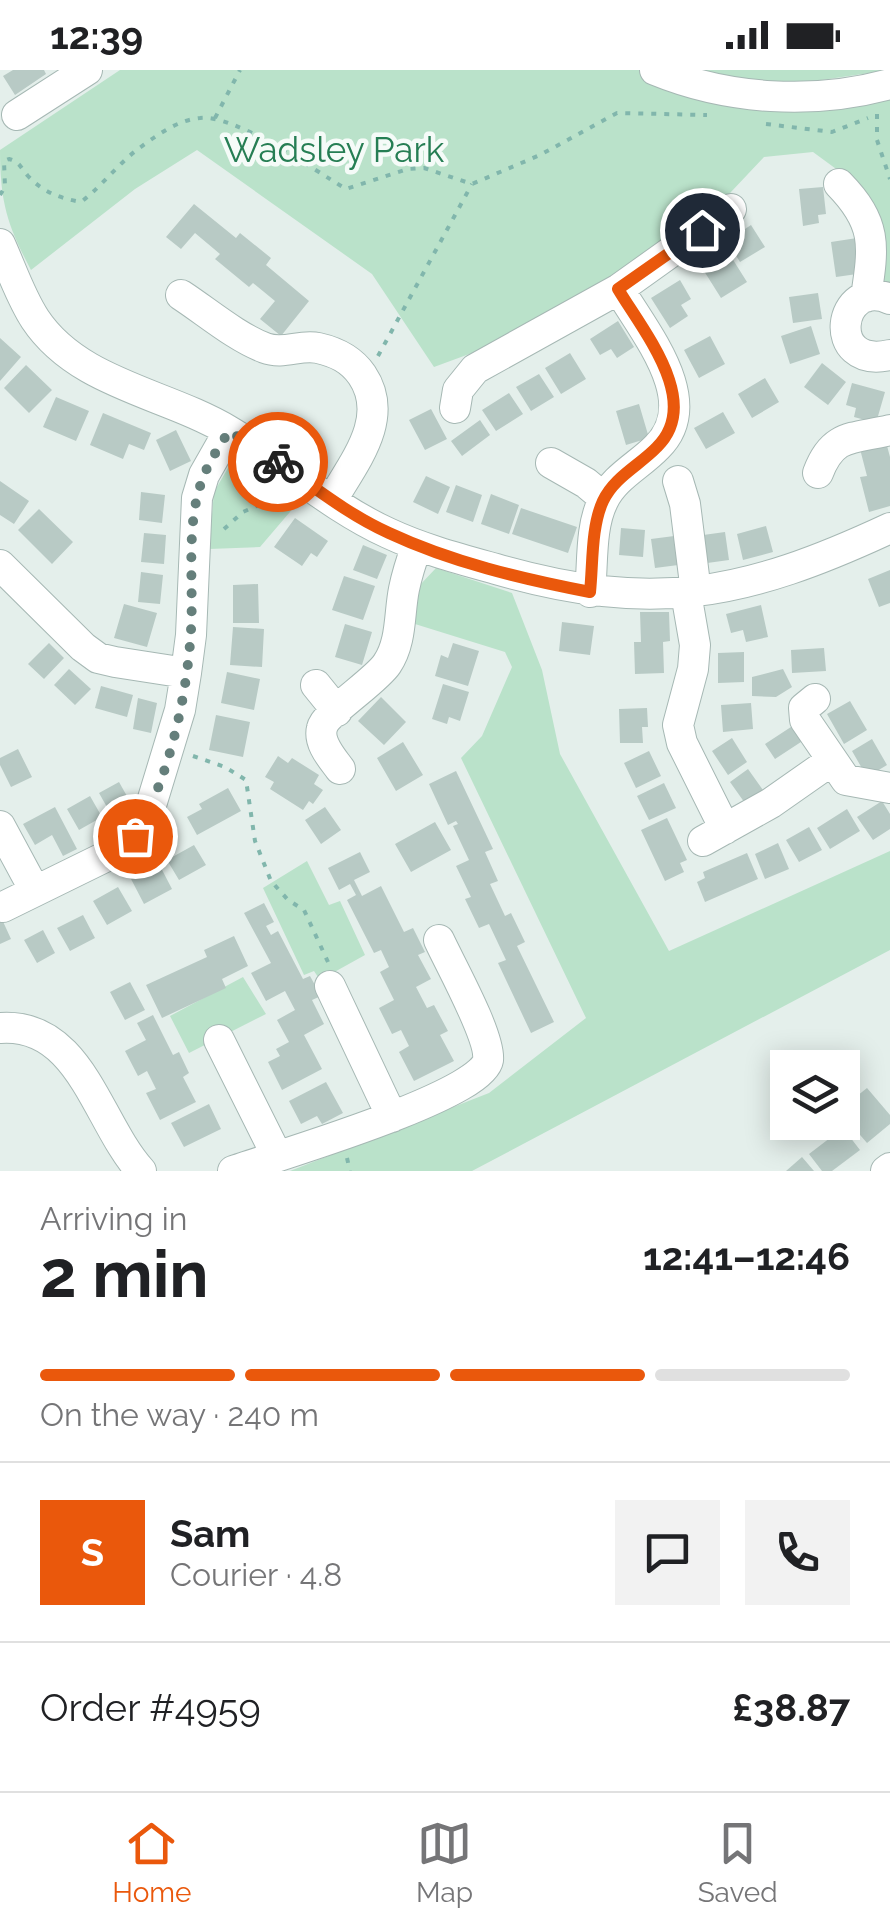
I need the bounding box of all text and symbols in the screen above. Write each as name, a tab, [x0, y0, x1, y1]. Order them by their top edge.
text: 12:39	[50, 13, 143, 58]
park label: Wadsley Park	[224, 129, 445, 170]
pin	[660, 188, 745, 273]
icon: home	[675, 203, 730, 258]
courier	[228, 412, 328, 512]
icon: bike	[251, 435, 306, 490]
pin	[93, 794, 178, 879]
icon: bag	[108, 809, 163, 864]
map controls	[770, 1050, 860, 1140]
button: layers	[770, 1050, 860, 1140]
text: Arriving in	[40, 1200, 187, 1237]
text: 12:41–12:46	[643, 1234, 850, 1279]
text: 2 min	[40, 1236, 209, 1312]
text: On the way · 240 m	[40, 1396, 319, 1433]
button: chat	[615, 1500, 720, 1605]
button: phone	[745, 1500, 850, 1605]
text: Sam	[170, 1511, 250, 1556]
text: S	[81, 1530, 104, 1575]
text: Courier · 4.8	[170, 1556, 342, 1593]
text: Order #4959	[40, 1685, 261, 1730]
text: £38.87	[732, 1685, 850, 1730]
tab: Home	[112, 1816, 192, 1909]
tab: Map	[416, 1816, 473, 1909]
tab: Saved	[698, 1816, 778, 1909]

